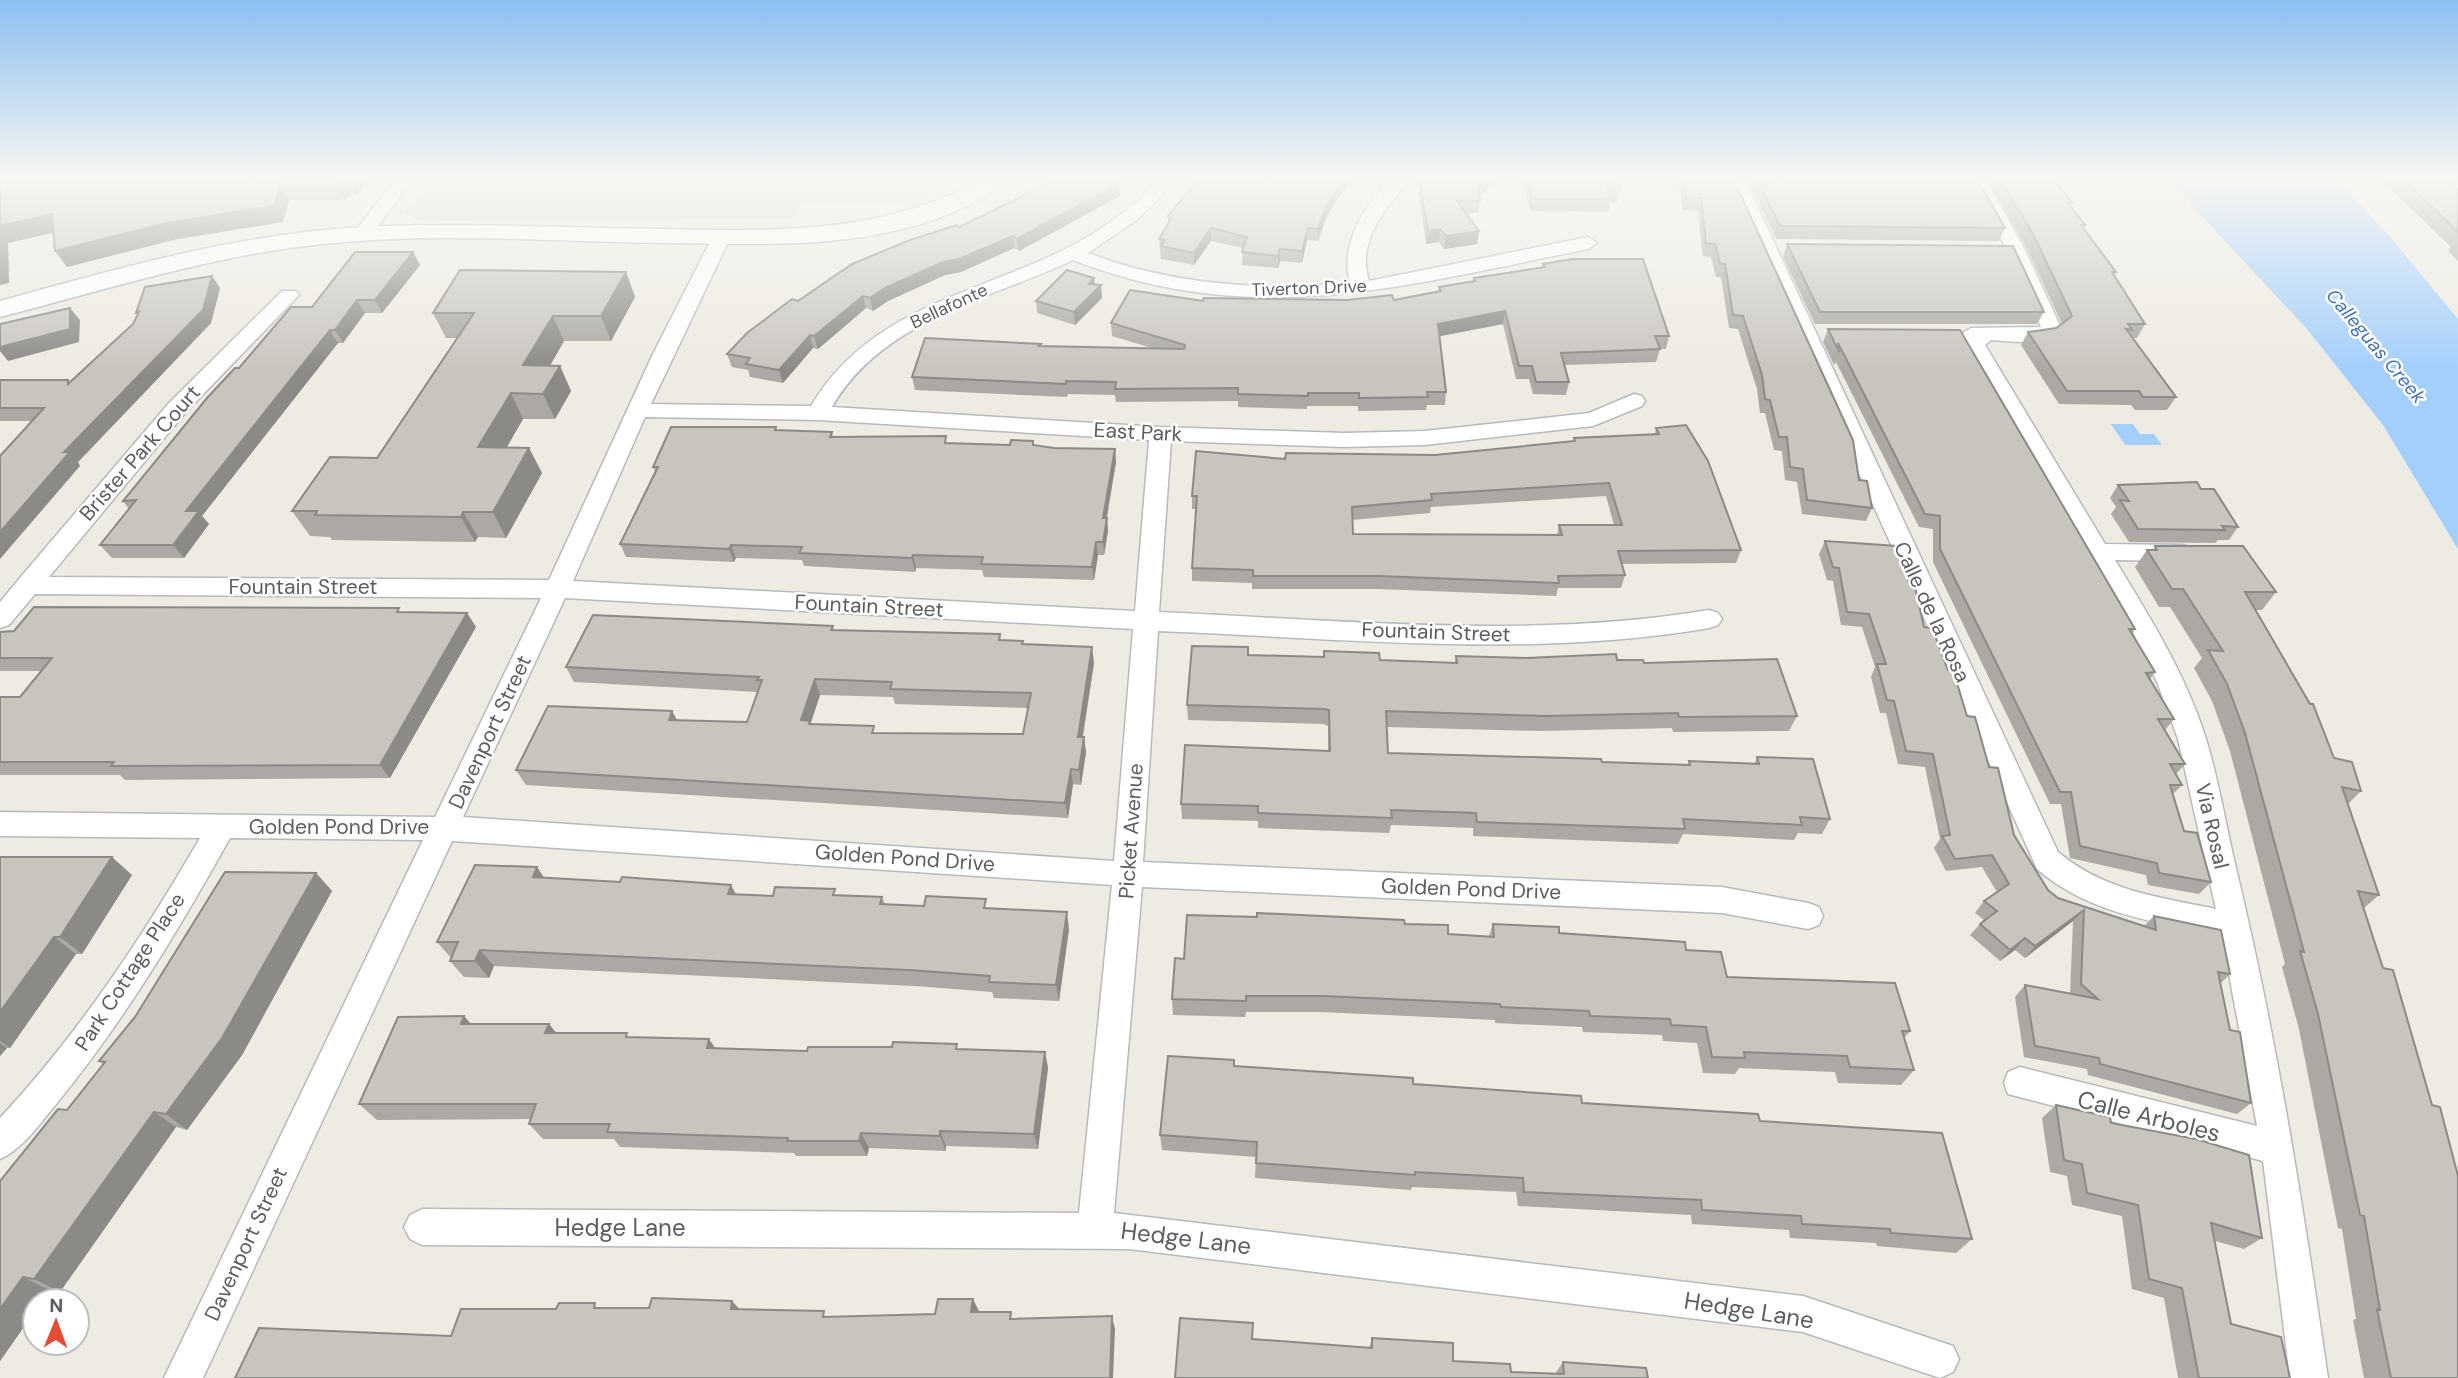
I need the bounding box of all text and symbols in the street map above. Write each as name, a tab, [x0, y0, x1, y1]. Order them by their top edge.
street label: Tiverton Drive	[1251, 274, 1367, 302]
street label: Bellafonte	[906, 278, 992, 334]
water label: Calleguas Creek	[2321, 284, 2431, 409]
street label: Brister Park Court	[73, 379, 207, 527]
street label: East Park	[1093, 416, 1183, 448]
street label: Calle de la Rosa	[1887, 537, 1977, 687]
street label: Fountain Street	[228, 573, 378, 601]
street label: Fountain Street	[794, 588, 944, 624]
street label: Fountain Street	[1361, 615, 1511, 649]
street label: Davenport Street	[442, 651, 538, 813]
street label: Picket Avenue	[1112, 762, 1150, 900]
street label: Via Rosal	[2189, 780, 2235, 872]
street label: Golden Pond Drive	[249, 813, 429, 841]
street label: Golden Pond Drive	[814, 838, 996, 878]
street label: Golden Pond Drive	[1380, 872, 1562, 906]
street label: Park Cottage Place	[68, 888, 192, 1056]
street label: Calle Arboles	[2074, 1083, 2224, 1149]
street label: Davenport Street	[198, 1163, 294, 1325]
street label: Hedge Lane	[554, 1212, 686, 1243]
street label: Hedge Lane	[1119, 1215, 1253, 1261]
street label: Hedge Lane	[1682, 1284, 1816, 1336]
north arrow	[21, 1287, 91, 1357]
text: N	[49, 1293, 63, 1318]

